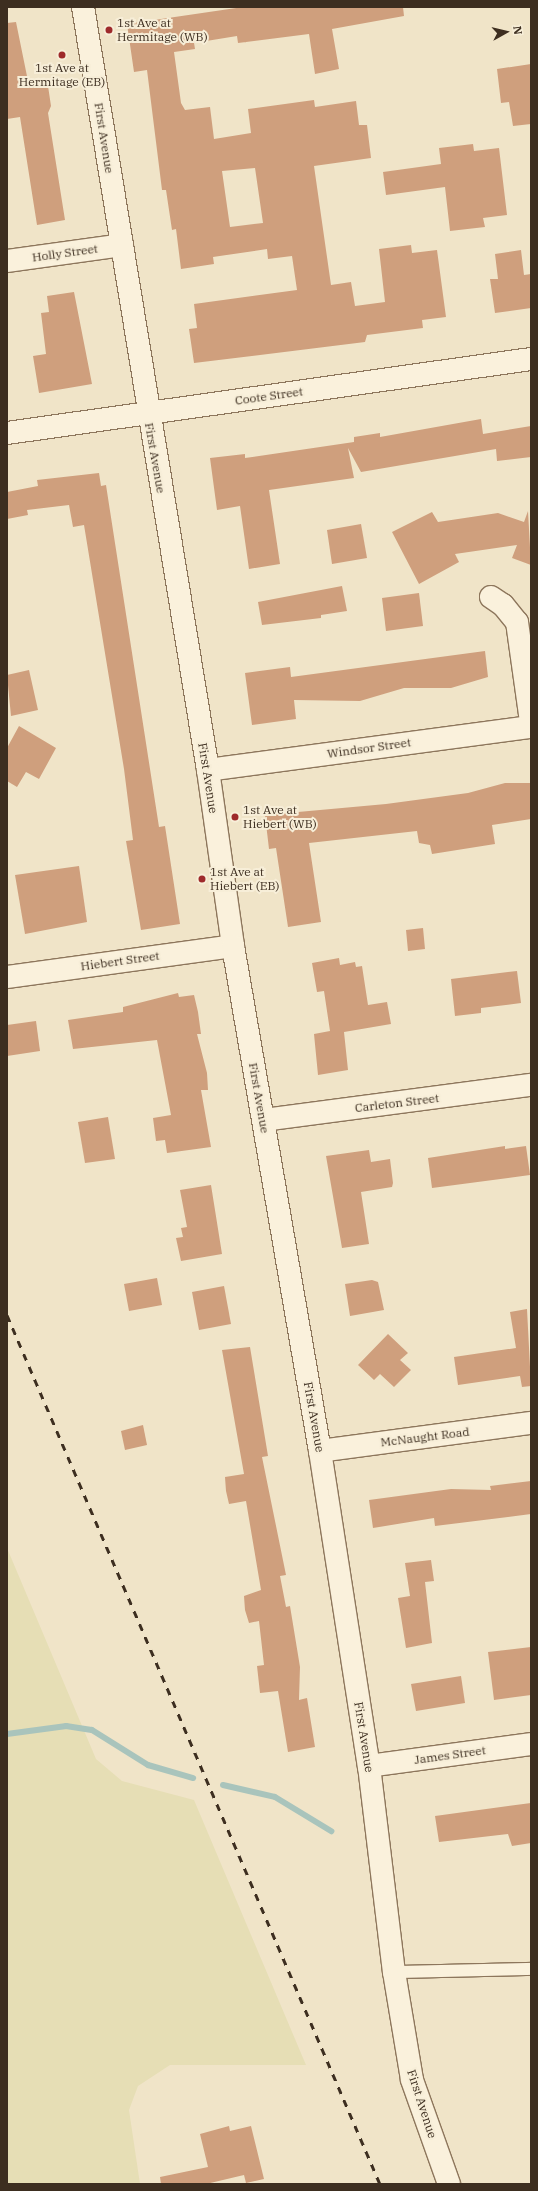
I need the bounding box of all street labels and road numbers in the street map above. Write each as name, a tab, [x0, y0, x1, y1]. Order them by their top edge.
street label: First Avenue	[91, 102, 117, 174]
street label: Holly Street	[31, 241, 99, 265]
street label: Coote Street	[234, 384, 304, 408]
street label: First Avenue	[142, 422, 168, 494]
street label: Windsor Street	[326, 735, 412, 761]
street label: First Avenue	[195, 742, 221, 814]
street label: Hiebert Street	[80, 948, 160, 974]
street label: First Avenue	[246, 1062, 272, 1134]
street label: Carleton Street	[354, 1091, 440, 1115]
street label: First Avenue	[301, 1381, 327, 1453]
street label: McNaught Road	[380, 1424, 470, 1450]
street label: First Avenue	[351, 1701, 377, 1773]
street label: James Street	[413, 1743, 487, 1767]
street label: First Avenue	[404, 2068, 440, 2140]

